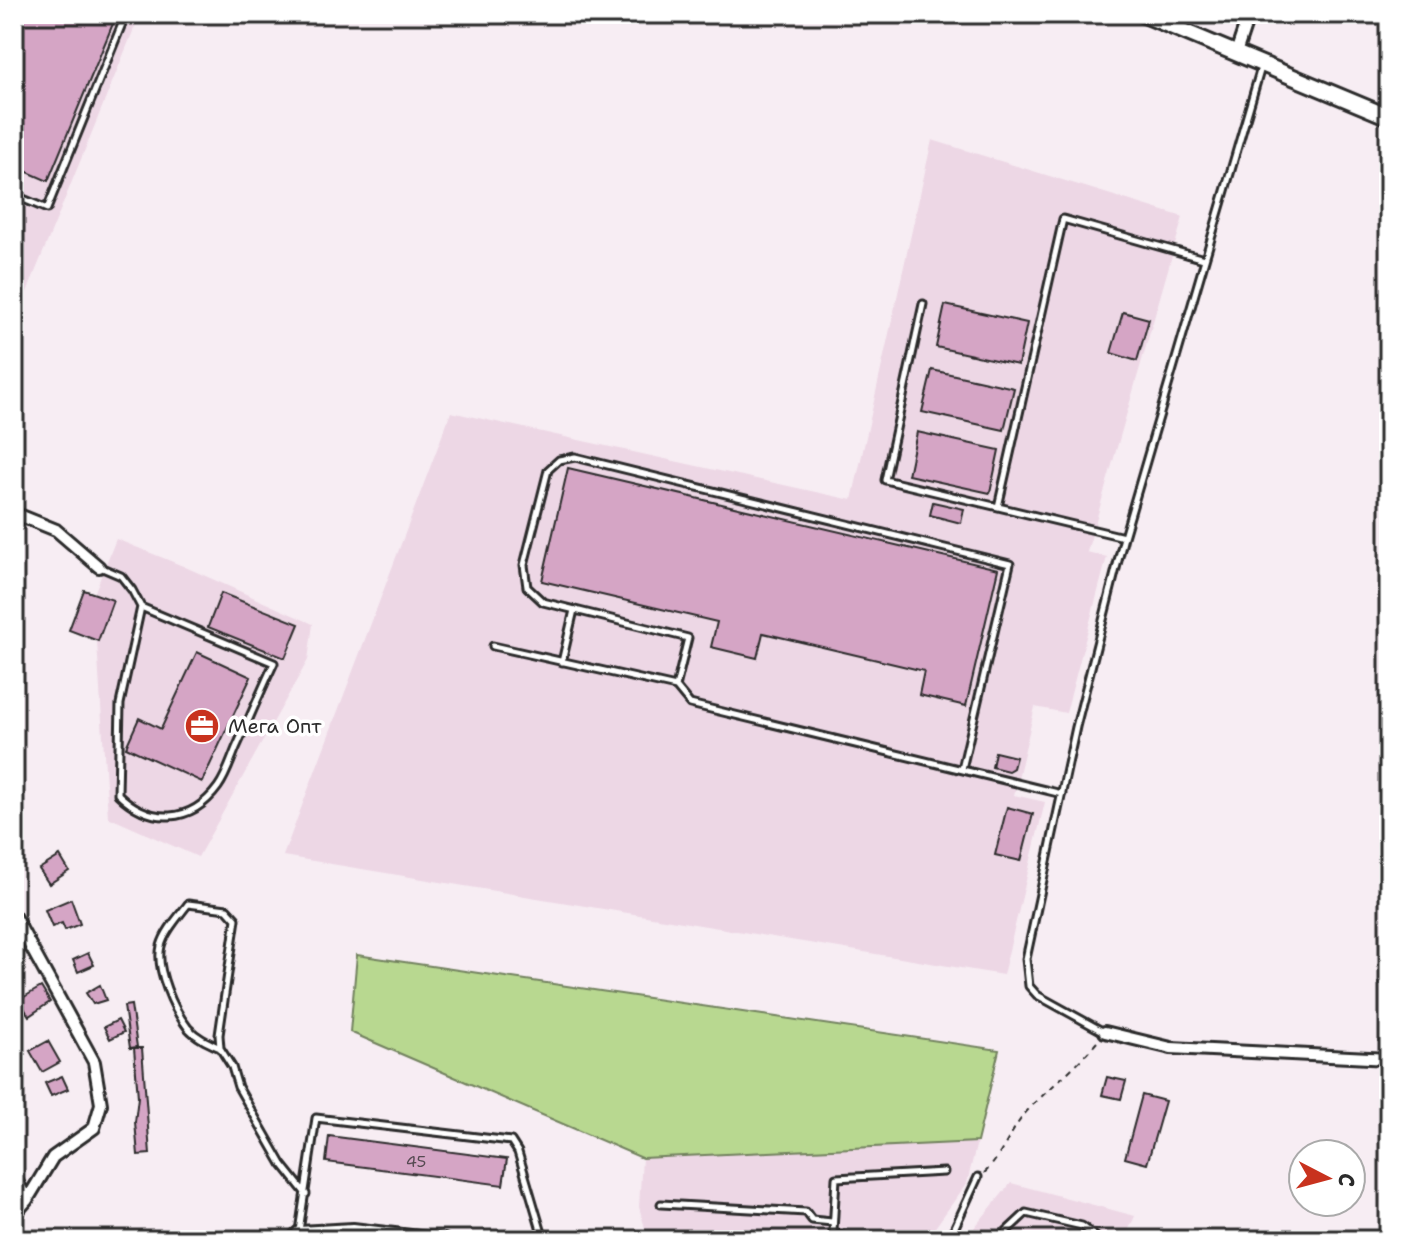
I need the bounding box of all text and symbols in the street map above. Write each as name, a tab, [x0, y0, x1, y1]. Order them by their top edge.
office icon: Мега Опт	[183, 707, 221, 745]
place label: Мега Опт	[228, 713, 322, 739]
north arrow	[1287, 1138, 1367, 1218]
house number: 45	[406, 1151, 426, 1172]
text: С	[1331, 1172, 1362, 1188]

